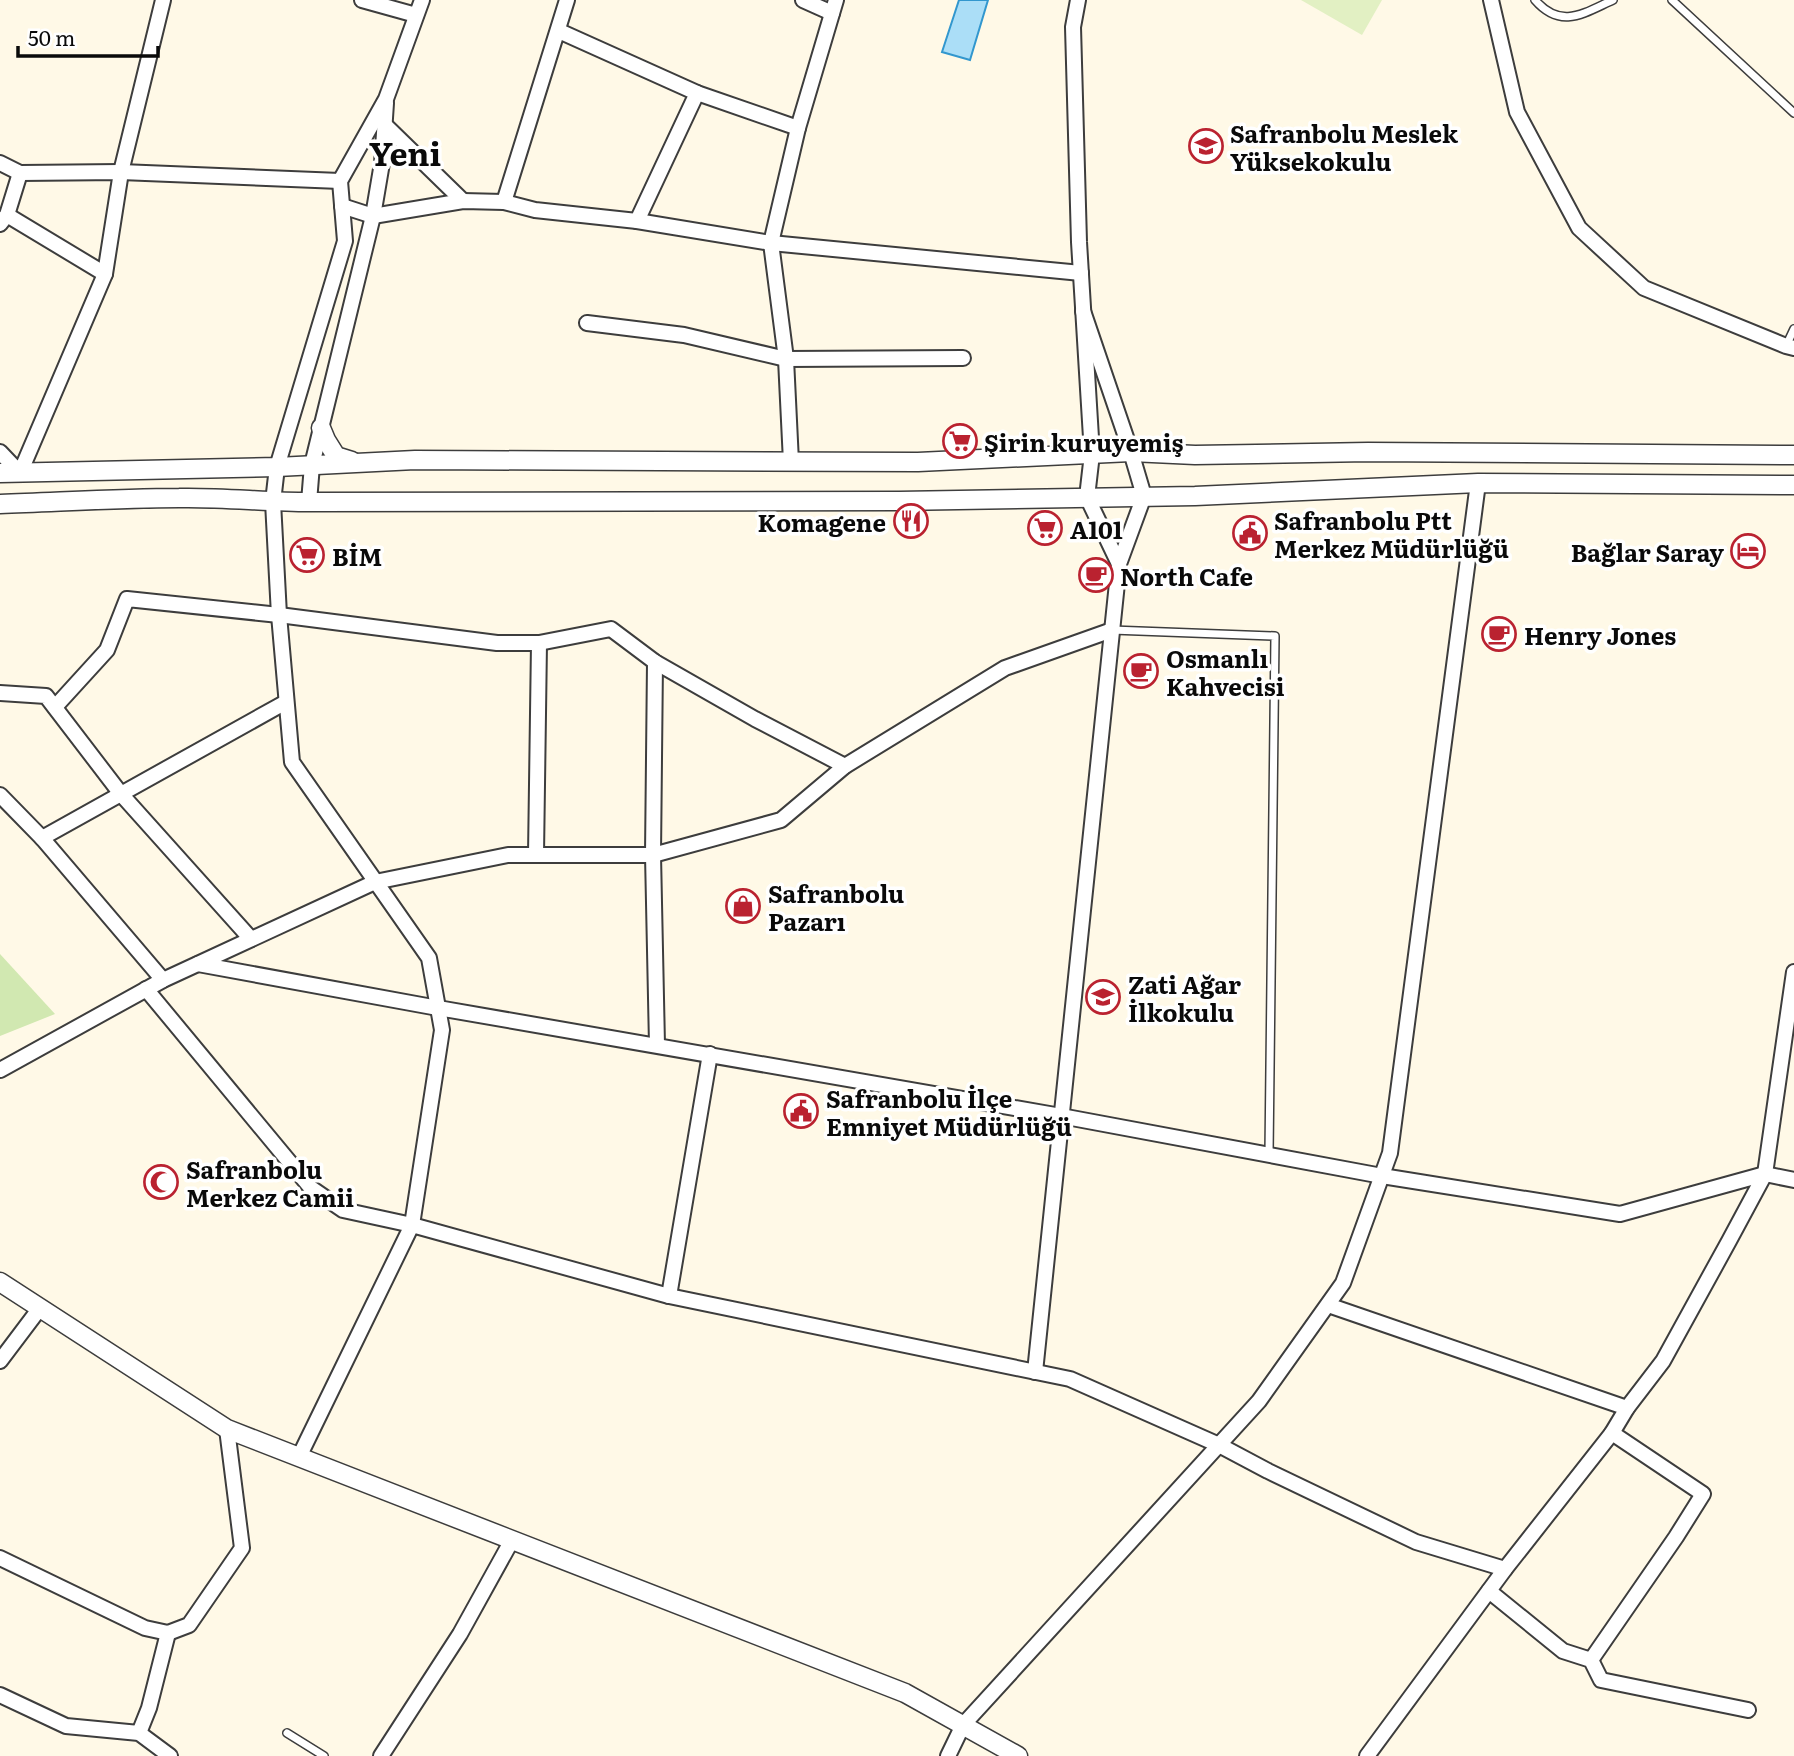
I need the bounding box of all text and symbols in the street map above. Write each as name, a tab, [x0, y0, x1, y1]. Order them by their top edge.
scale bar	[18, 14, 158, 58]
text: 50 m	[28, 21, 75, 52]
place label: Safranbolu Meslek Yüksekokulu	[1230, 115, 1459, 178]
school or university icon: Safranbolu Meslek Yüksekokulu	[1187, 127, 1225, 165]
district label: Yeni	[369, 128, 441, 176]
supermarket icon: Şirin kuruyemiş	[941, 422, 979, 460]
place label: Şirin kuruyemiş	[984, 424, 1184, 459]
restaurant icon: Komagene	[892, 502, 930, 540]
place label: Safranbolu Ptt Merkez Müdürlüğü	[1274, 502, 1509, 565]
place label: Komagene	[758, 504, 886, 539]
supermarket icon: A101	[1026, 509, 1064, 547]
place label: A101	[1070, 511, 1123, 546]
public building icon: Safranbolu Ptt Merkez Müdürlüğü	[1231, 514, 1269, 552]
hotel icon: Bağlar Saray	[1729, 532, 1767, 570]
place label: Bağlar Saray	[1571, 534, 1724, 569]
supermarket icon: BİM	[288, 536, 326, 574]
place label: BİM	[332, 538, 382, 573]
cafe icon: North Cafe	[1077, 556, 1115, 594]
place label: North Cafe	[1120, 558, 1253, 593]
cafe icon: Henry Jones	[1480, 615, 1518, 653]
place label: Henry Jones	[1524, 617, 1676, 652]
place label: Osmanlı Kahvecisi	[1166, 640, 1285, 703]
cafe icon: Osmanlı Kahvecisi	[1122, 652, 1160, 690]
place label: Safranbolu Pazarı	[768, 875, 904, 938]
shop icon: Safranbolu Pazarı	[724, 887, 762, 925]
place label: Zati Ağar İlkokulu	[1128, 966, 1241, 1029]
school or university icon: Zati Ağar İlkokulu	[1084, 978, 1122, 1016]
place label: Safranbolu İlçe Emniyet Müdürlüğü	[826, 1080, 1072, 1143]
public building icon: Safranbolu İlçe Emniyet Müdürlüğü	[782, 1092, 820, 1130]
place label: Safranbolu Merkez Camii	[186, 1151, 354, 1214]
mosque icon: Safranbolu Merkez Camii	[142, 1163, 180, 1201]

